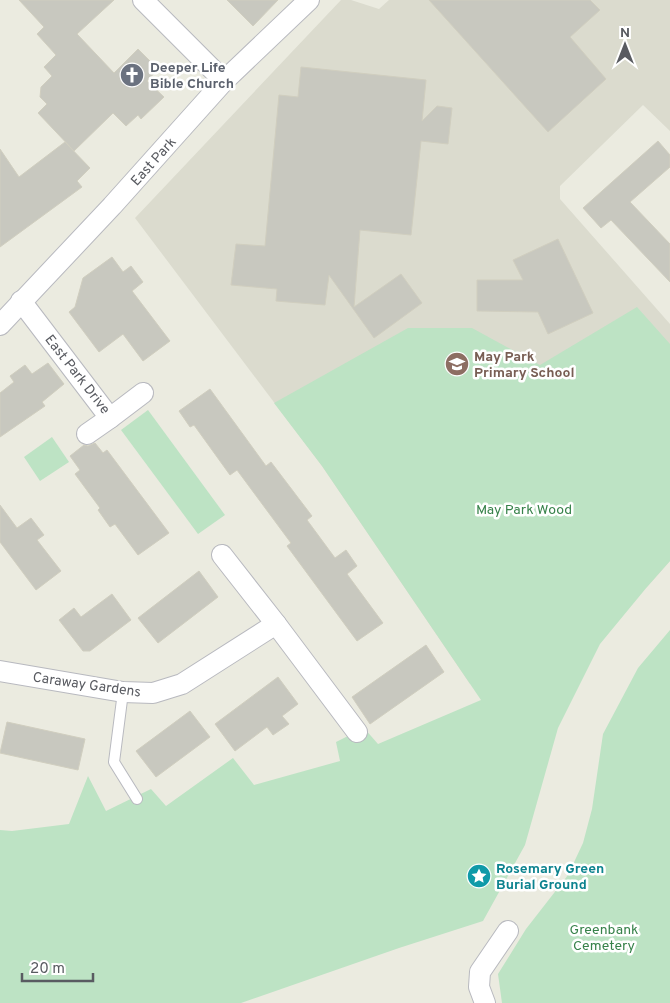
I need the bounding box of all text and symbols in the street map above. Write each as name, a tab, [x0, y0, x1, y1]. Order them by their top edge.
north arrow	[600, 20, 650, 70]
text: N	[620, 25, 630, 42]
place label: Deeper Life Bible Church	[150, 60, 234, 93]
church icon: Deeper Life Bible Church	[119, 62, 145, 88]
street label: East Park	[128, 134, 180, 190]
street label: East Park Drive	[41, 332, 113, 418]
place label: May Park Primary School	[474, 349, 575, 382]
school or university icon: May Park Primary School	[444, 351, 470, 377]
park label: May Park Wood	[476, 502, 572, 519]
street label: Caraway Gardens	[32, 669, 142, 701]
place label: Rosemary Green Burial Ground	[496, 861, 604, 894]
place icon: Rosemary Green Burial Ground	[466, 863, 492, 889]
park label: Greenbank Cemetery	[570, 922, 639, 955]
scale bar	[22, 950, 94, 982]
text: 20 m	[30, 960, 65, 979]

